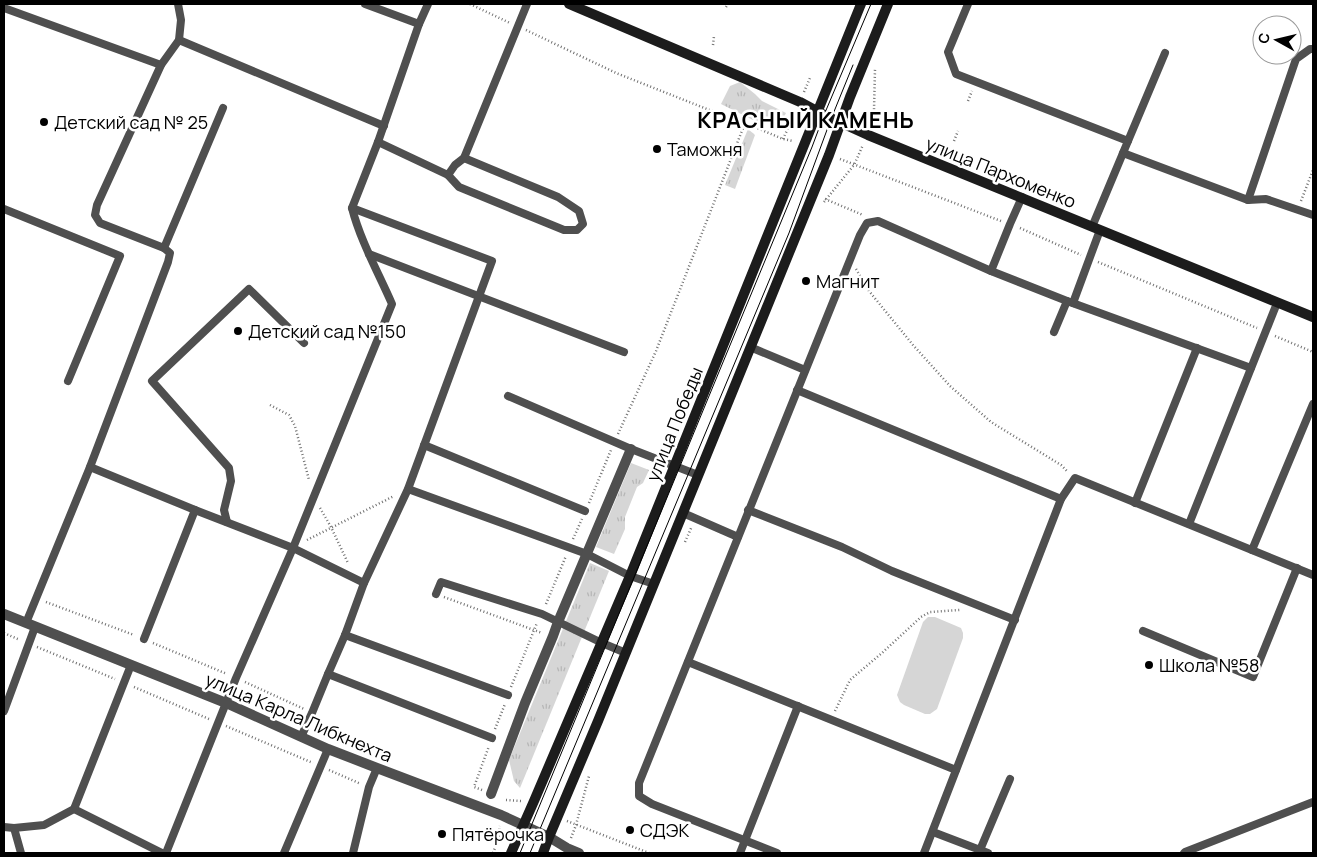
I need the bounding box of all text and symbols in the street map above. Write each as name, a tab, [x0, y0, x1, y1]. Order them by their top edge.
north arrow	[1252, 15, 1302, 65]
text: С	[1254, 32, 1274, 45]
district label: КРАСНЫЙ КАМЕНЬ	[697, 105, 915, 135]
place label: Детский сад № 25	[54, 110, 208, 134]
marker: Детский сад № 25	[38, 116, 50, 128]
street label: улица Пархоменко	[922, 131, 1080, 213]
place label: Таможня	[667, 137, 743, 161]
marker: Таможня	[651, 143, 663, 155]
place label: Магнит	[816, 269, 880, 293]
marker: Магнит	[800, 275, 812, 287]
place label: Детский сад №150	[248, 319, 406, 343]
marker: Детский сад №150	[232, 325, 244, 337]
street label: улица Победы	[640, 363, 708, 485]
place label: Школа №58	[1159, 653, 1259, 677]
marker: Школа №58	[1143, 659, 1155, 671]
street label: улица Карла Либкнехта	[202, 667, 396, 767]
place label: СДЭК	[640, 818, 689, 842]
place label: Пятёрочка	[452, 822, 544, 846]
marker: СДЭК	[624, 824, 636, 836]
marker: Пятёрочка	[436, 828, 448, 840]

